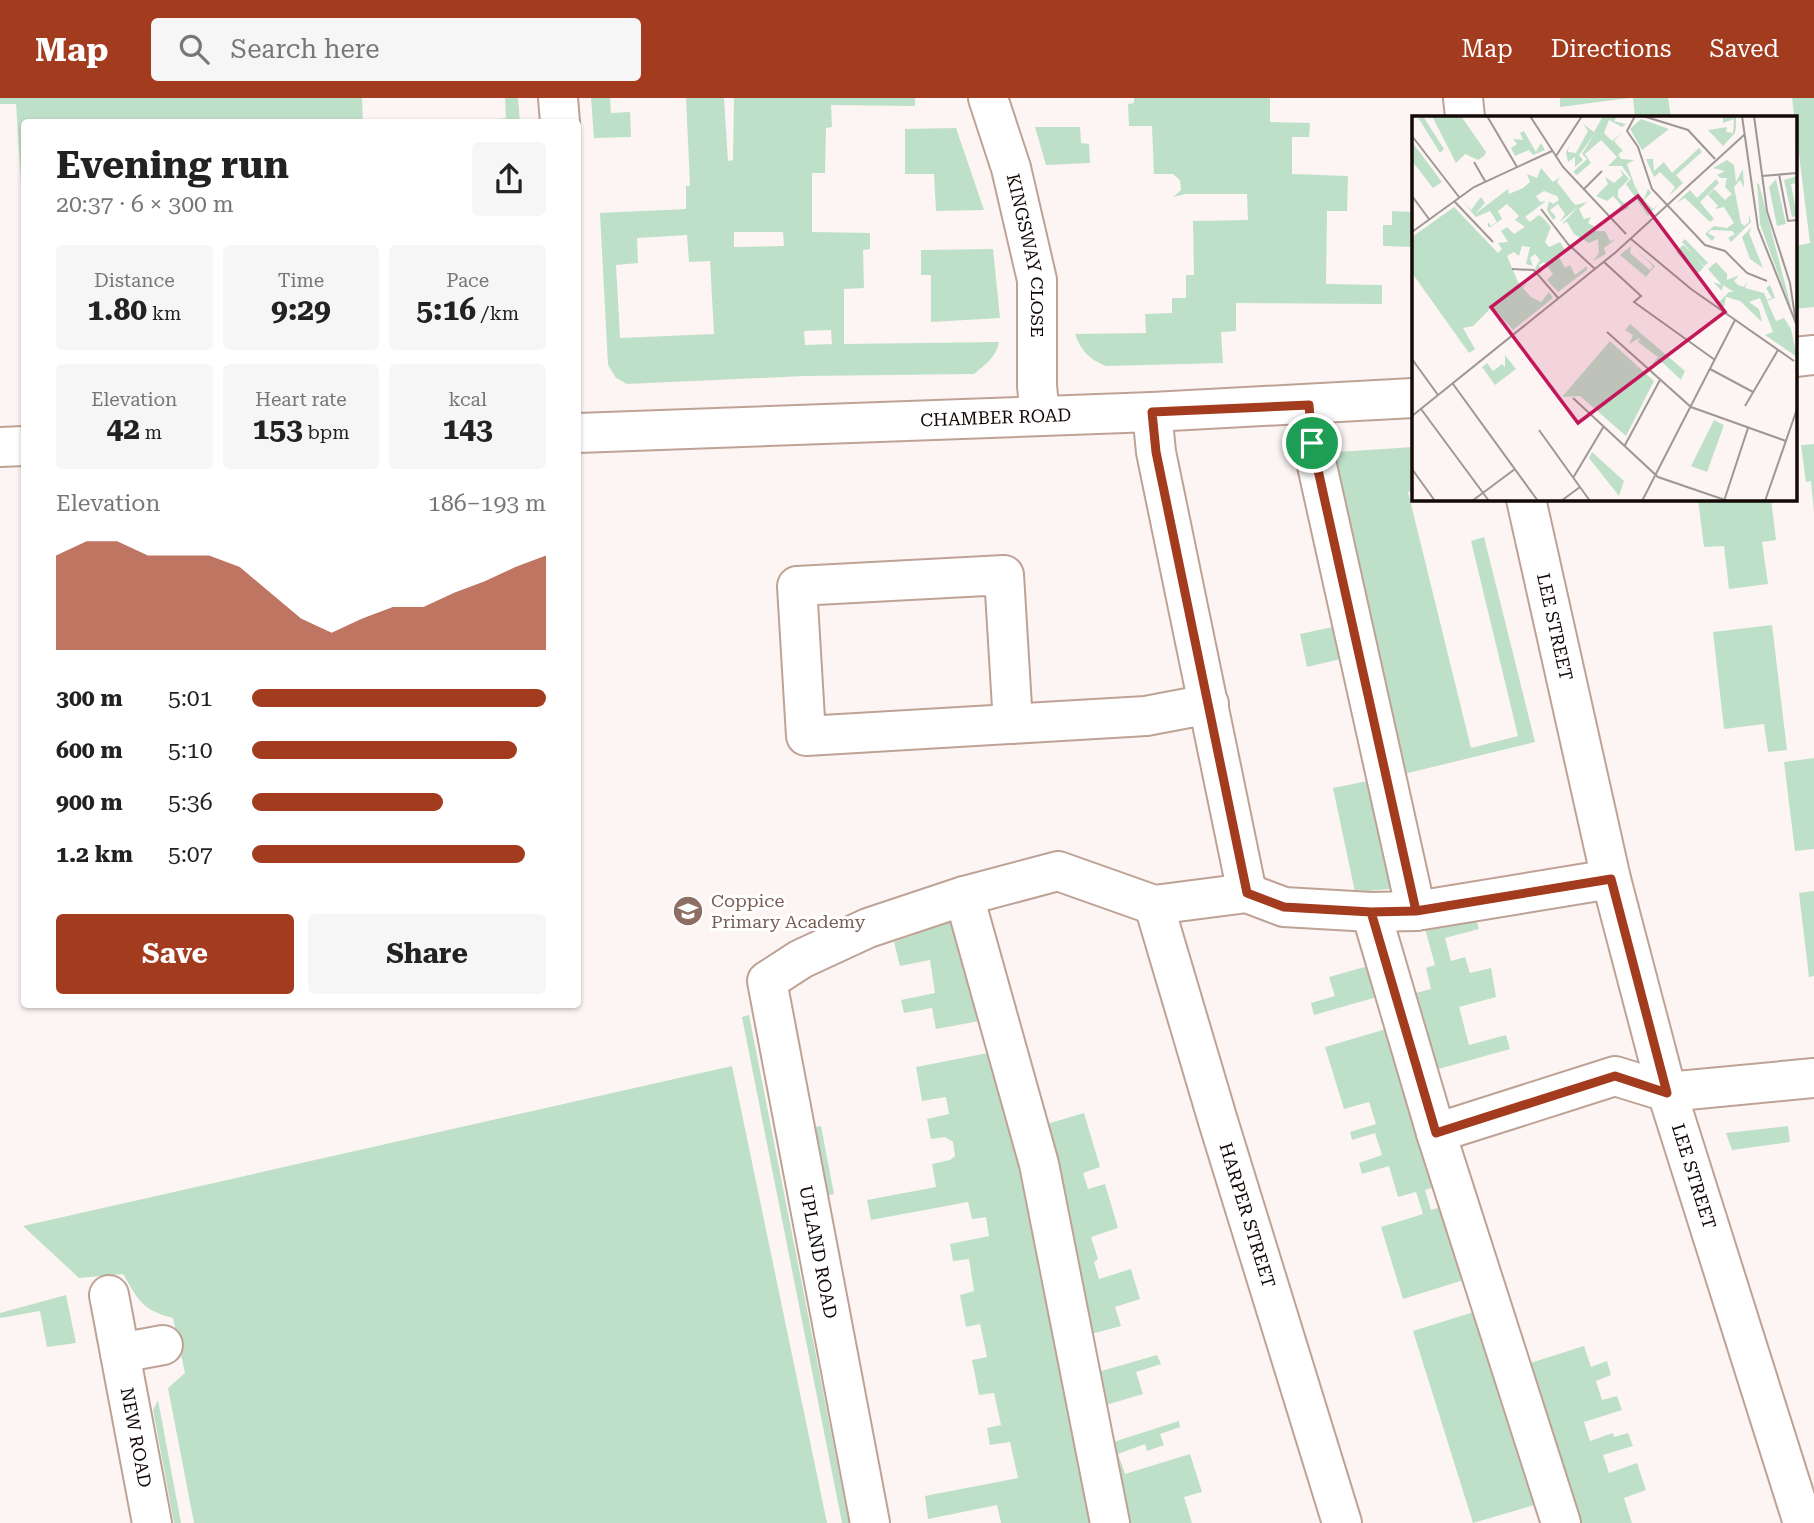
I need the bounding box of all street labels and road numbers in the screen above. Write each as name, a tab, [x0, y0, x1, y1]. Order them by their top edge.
street label: KINGSWAY CLOSE	[1003, 171, 1048, 338]
street label: CHAMBER ROAD	[920, 404, 1072, 430]
street label: LEE STREET	[1533, 571, 1577, 682]
street label: LEE STREET	[1668, 1121, 1721, 1231]
street label: HARPER STREET	[1215, 1140, 1280, 1290]
street label: UPLAND ROAD	[795, 1183, 842, 1320]
street label: NEW ROAD	[117, 1386, 156, 1489]

